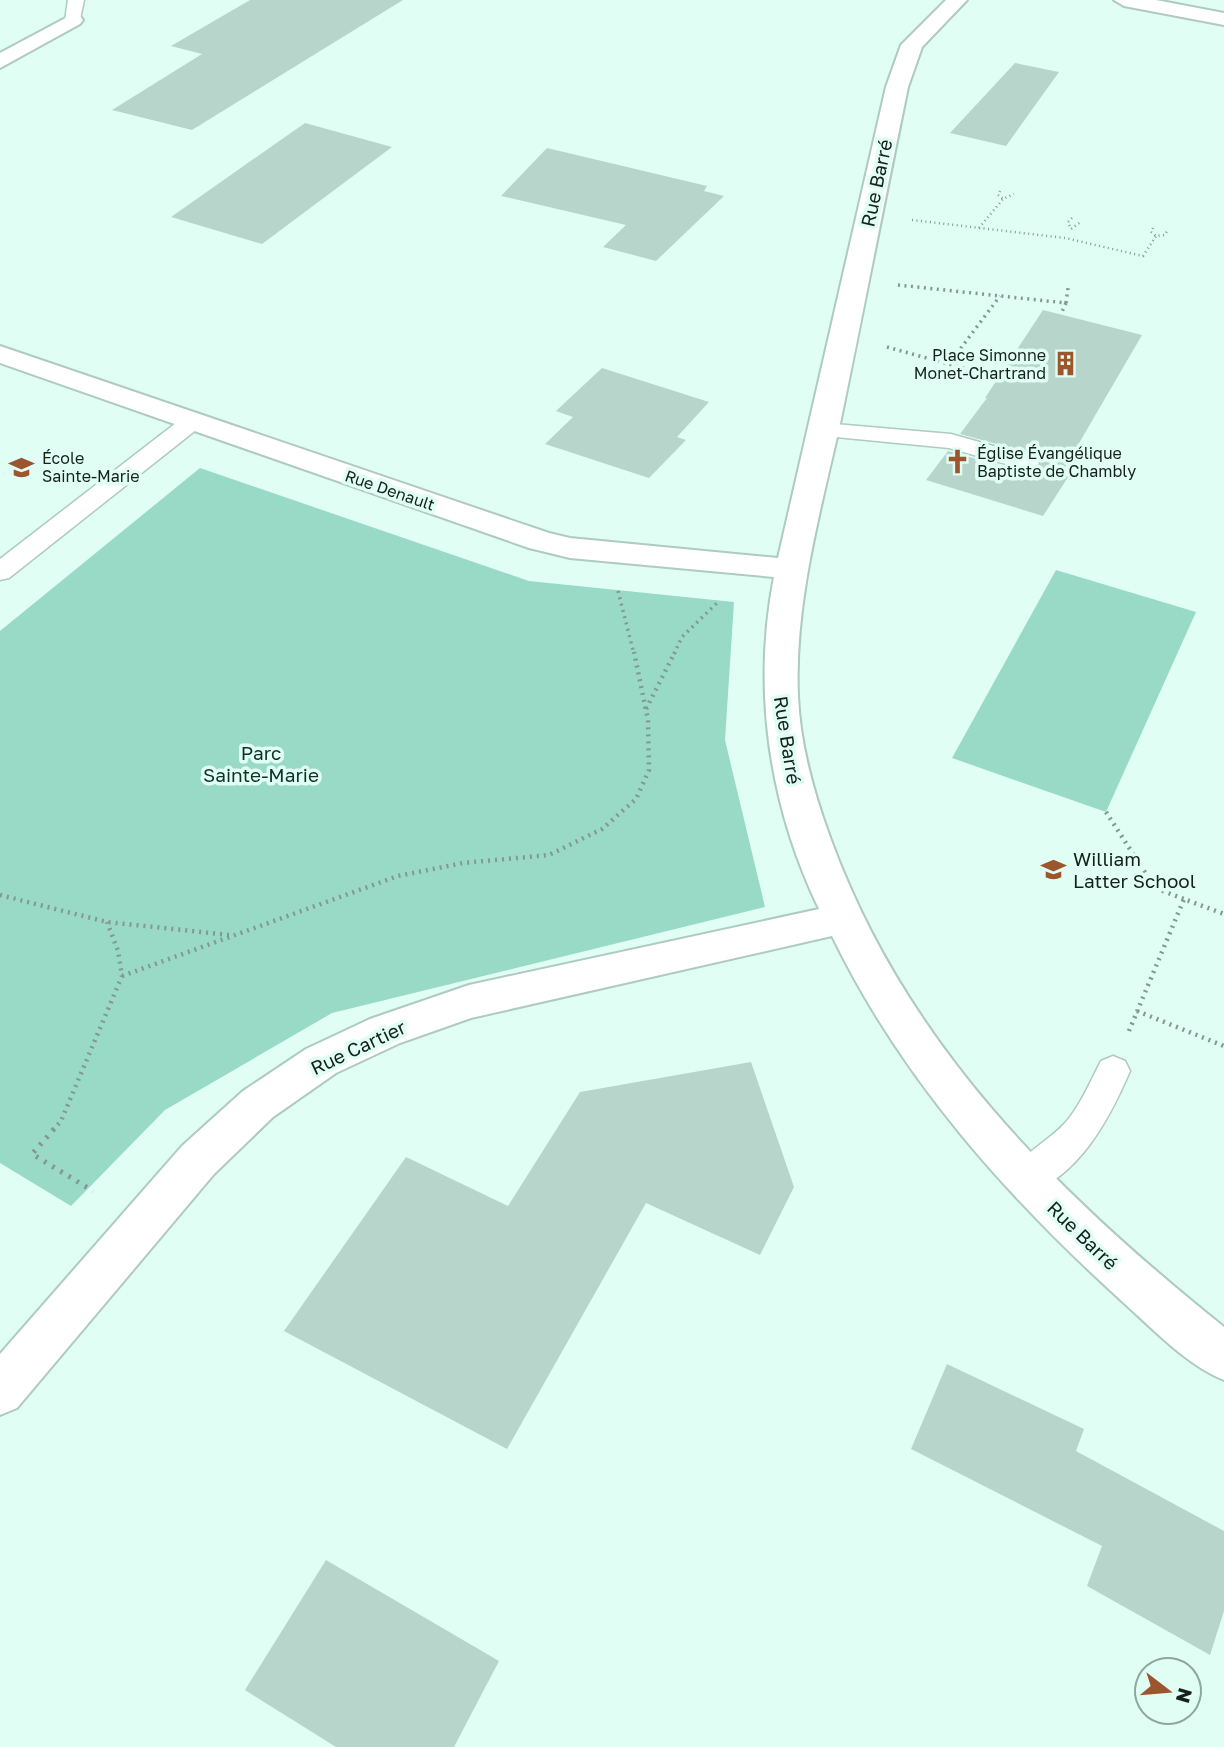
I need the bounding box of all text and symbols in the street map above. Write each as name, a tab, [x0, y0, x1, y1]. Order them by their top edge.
street label: Rue Barré	[856, 137, 896, 229]
place label: Place Simonne Monet-Chartrand	[914, 345, 1046, 383]
building icon: Place Simonne Monet-Chartrand	[1052, 350, 1080, 378]
place label: Église Évangélique Baptiste de Chambly	[977, 443, 1136, 481]
place label: École Sainte-Marie	[42, 448, 140, 486]
church icon: Église Évangélique Baptiste de Chambly	[943, 448, 971, 476]
school or university icon: École Sainte-Marie	[8, 453, 36, 481]
street label: Rue Denault	[342, 465, 438, 515]
street label: Rue Barré	[770, 694, 806, 786]
park label: Parc Sainte-Marie	[203, 741, 319, 786]
place label: William Latter School	[1073, 847, 1196, 892]
school or university icon: William Latter School	[1039, 855, 1067, 883]
street label: Rue Cartier	[307, 1015, 410, 1079]
street label: Rue Barré	[1043, 1196, 1123, 1274]
north arrow	[1133, 1656, 1203, 1726]
text: N	[1172, 1686, 1198, 1706]

